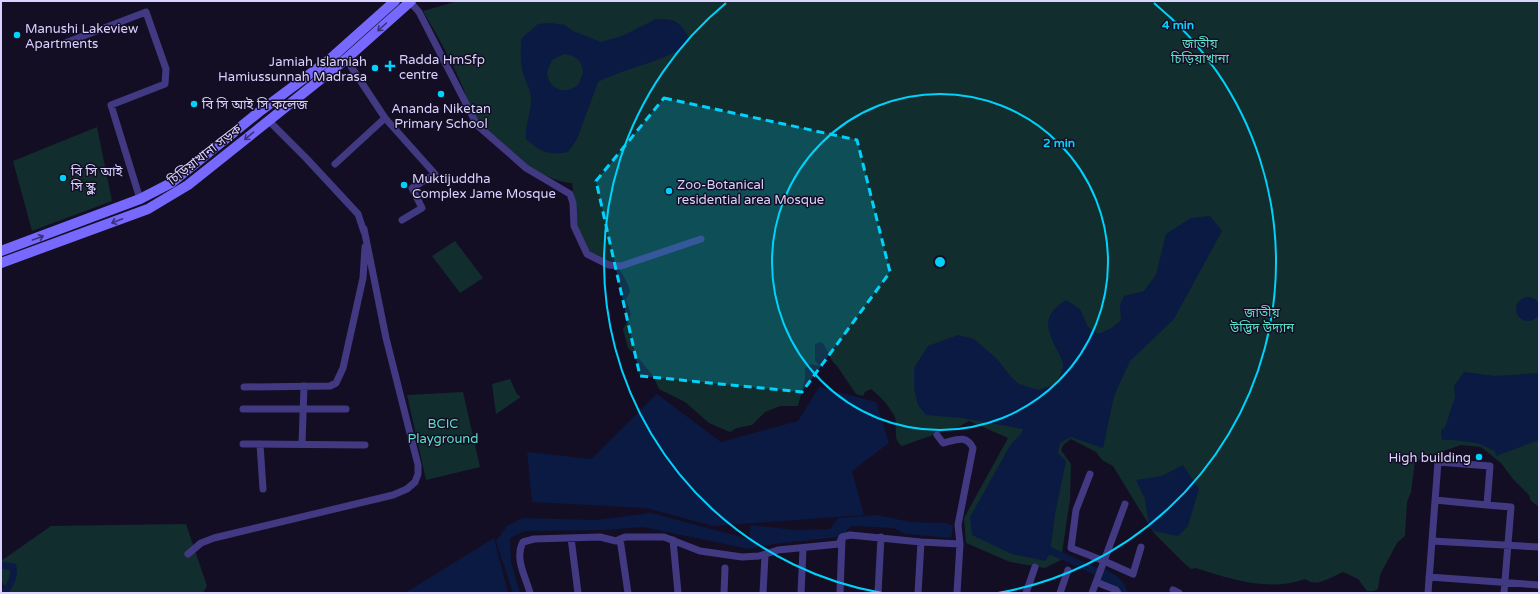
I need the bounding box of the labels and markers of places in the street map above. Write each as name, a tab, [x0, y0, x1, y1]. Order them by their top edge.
place label: Manushi Lakeview Apartments	[25, 21, 138, 52]
marker: Manushi Lakeview Apartments	[12, 30, 22, 40]
place label: Radda HmSfp centre	[399, 52, 485, 83]
place label: Jamiah Islamiah Hamiussunnah Madrasa	[218, 54, 367, 85]
marker: Radda HmSfp centre	[384, 60, 396, 72]
marker: Jamiah Islamiah Hamiussunnah Madrasa	[370, 63, 380, 73]
marker: Ananda Niketan Primary School	[436, 89, 446, 99]
place label: বি সি আই সি কলেজ	[201, 97, 309, 113]
marker: বি সি আই সি কলেজ	[189, 99, 199, 109]
place label: Ananda Niketan Primary School	[391, 101, 491, 132]
place label: বি সি আই সি স্কুল	[70, 164, 124, 195]
place label: Muktijuddha Complex Jame Mosque	[412, 171, 556, 202]
marker: বি সি আই সি স্কুল	[58, 173, 68, 183]
place label: Zoo-Botanical residential area Mosque	[677, 177, 824, 208]
marker: Muktijuddha Complex Jame Mosque	[399, 180, 409, 190]
marker: Zoo-Botanical residential area Mosque	[664, 186, 674, 196]
centre of rings	[933, 255, 947, 269]
place label: High building	[1388, 450, 1471, 466]
marker: High building	[1474, 452, 1484, 462]

